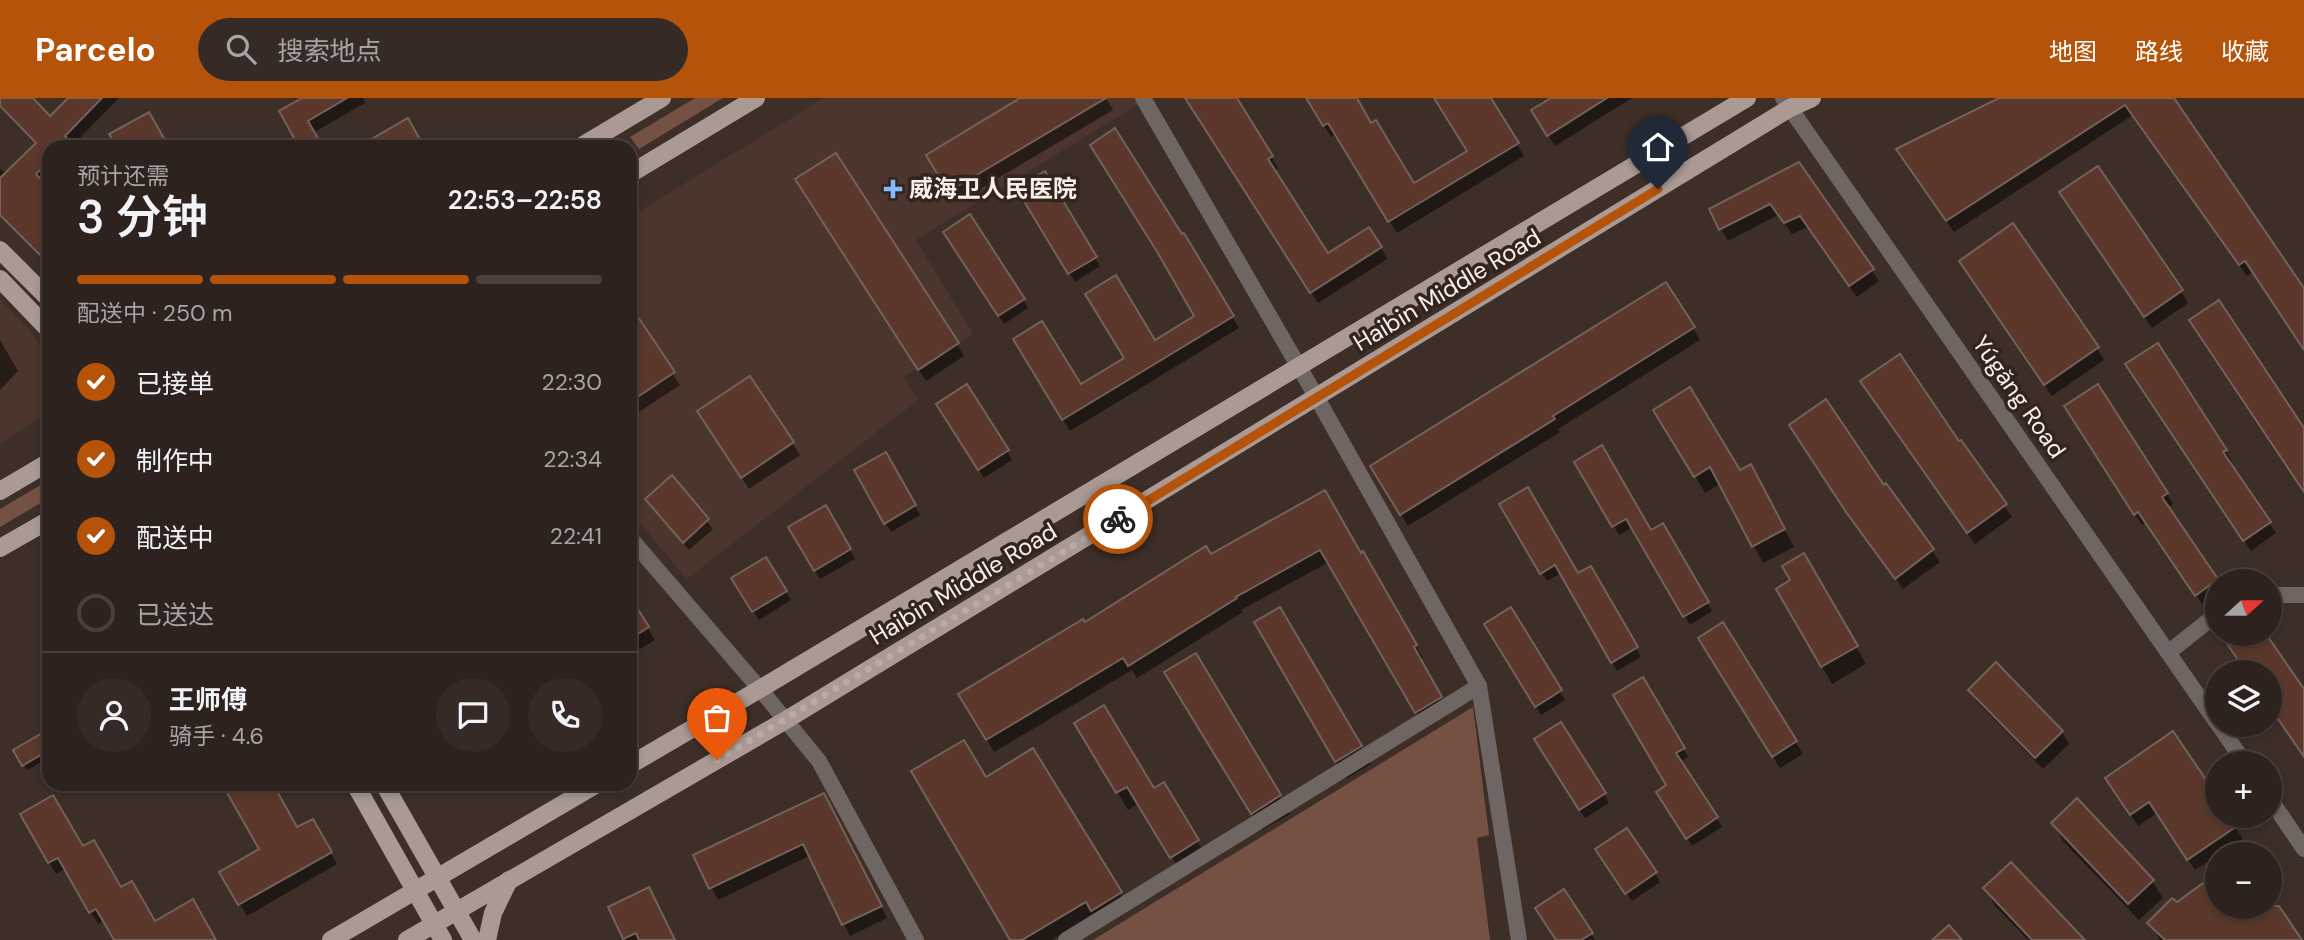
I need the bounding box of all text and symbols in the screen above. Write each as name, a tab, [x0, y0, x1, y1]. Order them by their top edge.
search box	[198, 18, 688, 81]
text: Parcelo	[35, 28, 156, 71]
icon: search	[222, 30, 260, 68]
text: 搜索地点	[278, 34, 382, 68]
text: 地图	[2049, 36, 2097, 67]
text: 路线	[2135, 36, 2183, 67]
text: 收藏	[2221, 36, 2269, 67]
pin	[1628, 117, 1688, 189]
icon: home	[1639, 128, 1677, 166]
text: 预计还需	[77, 161, 169, 191]
place label: 威海卫人民医院	[909, 173, 1077, 204]
marker: 威海卫人民医院	[883, 179, 903, 199]
text: 22:53–22:58	[448, 183, 602, 217]
text: 3 分钟	[77, 187, 208, 247]
street label: Haibin Middle Road	[1347, 221, 1546, 358]
text: 配送中 · 250 m	[77, 298, 232, 328]
street label: Yúgǎng Road	[1966, 329, 2073, 464]
icon: check	[77, 363, 115, 401]
text: 已接单	[136, 367, 214, 401]
text: 22:30	[542, 367, 602, 397]
icon: check	[77, 440, 115, 478]
text: 制作中	[136, 444, 214, 478]
text: 22:34	[543, 444, 602, 474]
courier	[1083, 484, 1153, 554]
icon: bike	[1099, 500, 1137, 538]
street label: Haibin Middle Road	[863, 515, 1062, 652]
icon: check	[77, 517, 115, 555]
text: 配送中	[136, 521, 214, 555]
text: 22:41	[550, 521, 602, 551]
north arrow	[2205, 569, 2282, 646]
map controls	[2205, 569, 2282, 919]
text: 已送达	[136, 598, 214, 632]
button: layers	[2205, 660, 2282, 737]
button: person	[77, 678, 151, 752]
button: chat	[436, 678, 510, 752]
button: phone	[528, 678, 602, 752]
text: 王师傅	[169, 683, 247, 717]
pin	[687, 688, 747, 760]
icon: bag	[698, 699, 736, 737]
text: 骑手 · 4.6	[169, 721, 264, 751]
button: +	[2205, 751, 2282, 828]
button: −	[2205, 842, 2282, 919]

